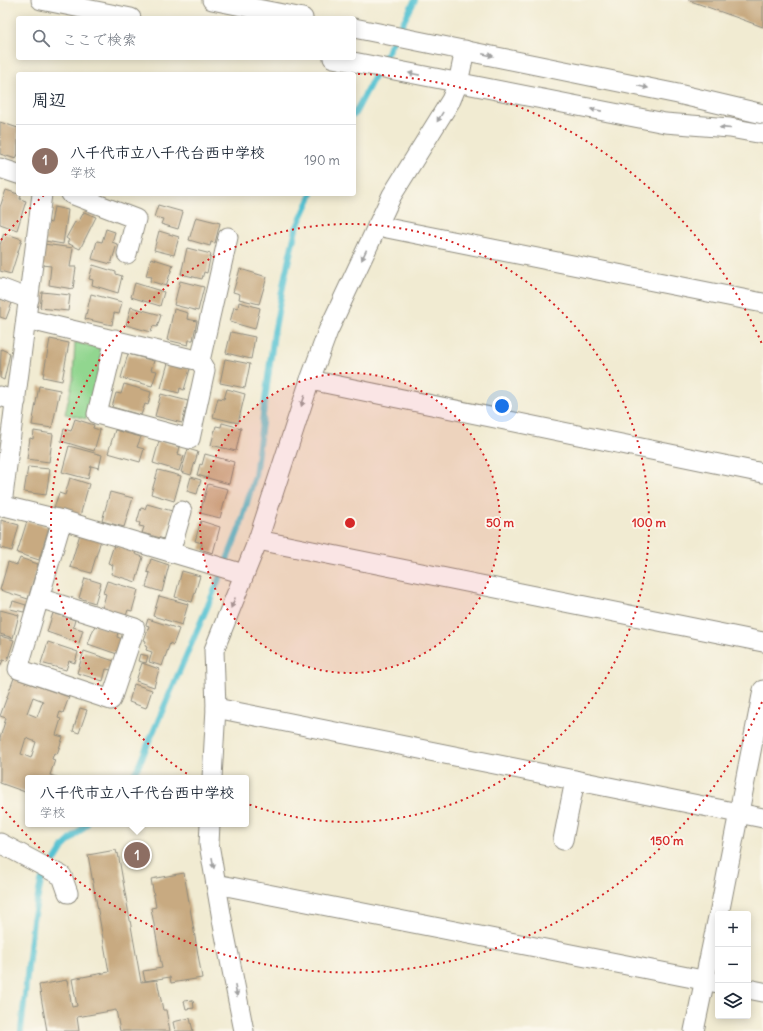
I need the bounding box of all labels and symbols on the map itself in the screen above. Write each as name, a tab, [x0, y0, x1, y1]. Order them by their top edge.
one-way arrow	[482, 52, 494, 58]
one-way arrow	[407, 71, 420, 77]
one-way arrow	[637, 84, 649, 90]
one-way arrow	[590, 106, 602, 112]
one-way arrow	[437, 111, 444, 123]
one-way arrow	[719, 124, 731, 131]
one-way arrow	[361, 250, 367, 261]
one-way arrow	[300, 395, 306, 407]
your location	[492, 396, 512, 416]
text: 50 m	[486, 515, 515, 530]
text: 100 m	[632, 515, 666, 530]
centre of rings	[343, 516, 357, 530]
one-way arrow	[230, 597, 236, 609]
text: 150 m	[651, 833, 684, 848]
pin: 1	[124, 840, 150, 870]
one-way arrow	[210, 857, 216, 869]
one-way arrow	[233, 984, 239, 997]

